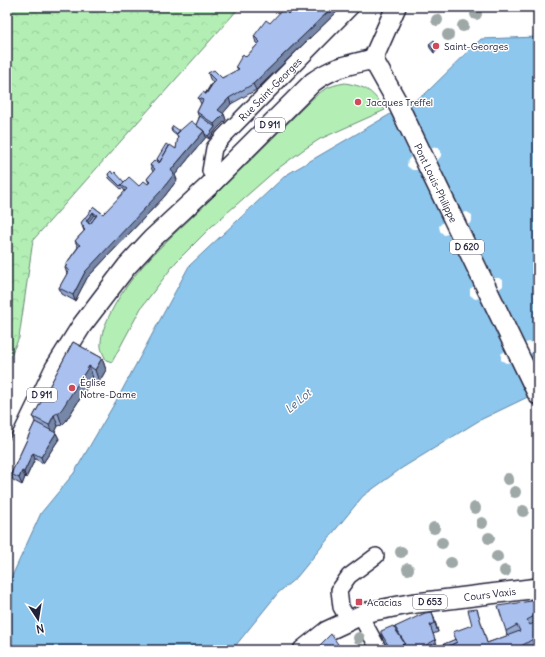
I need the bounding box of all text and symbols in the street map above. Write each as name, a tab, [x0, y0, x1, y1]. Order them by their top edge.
place label: Saint-Georges	[444, 40, 509, 53]
marker: Saint-Georges	[431, 41, 441, 51]
street label: Rue Saint-Georges	[236, 55, 305, 124]
place label: Jacques Treffel	[366, 96, 433, 109]
marker: Jacques Treffel	[353, 97, 363, 107]
road number: D 911	[255, 118, 285, 132]
street label: Pont Louis-Philippe	[411, 142, 460, 225]
road number: D 620	[450, 240, 484, 254]
place label: Église Notre-Dame	[80, 376, 136, 401]
marker: Église Notre-Dame	[67, 383, 77, 393]
water label: Le Lot	[282, 385, 315, 416]
road number: D 911	[27, 388, 57, 402]
street label: Cours Vaxis	[463, 585, 517, 604]
road number: D 653	[413, 595, 447, 609]
place label: Acacias	[367, 596, 402, 609]
marker: Acacias	[354, 597, 364, 607]
north arrow	[18, 599, 58, 639]
text: N	[35, 621, 45, 636]

